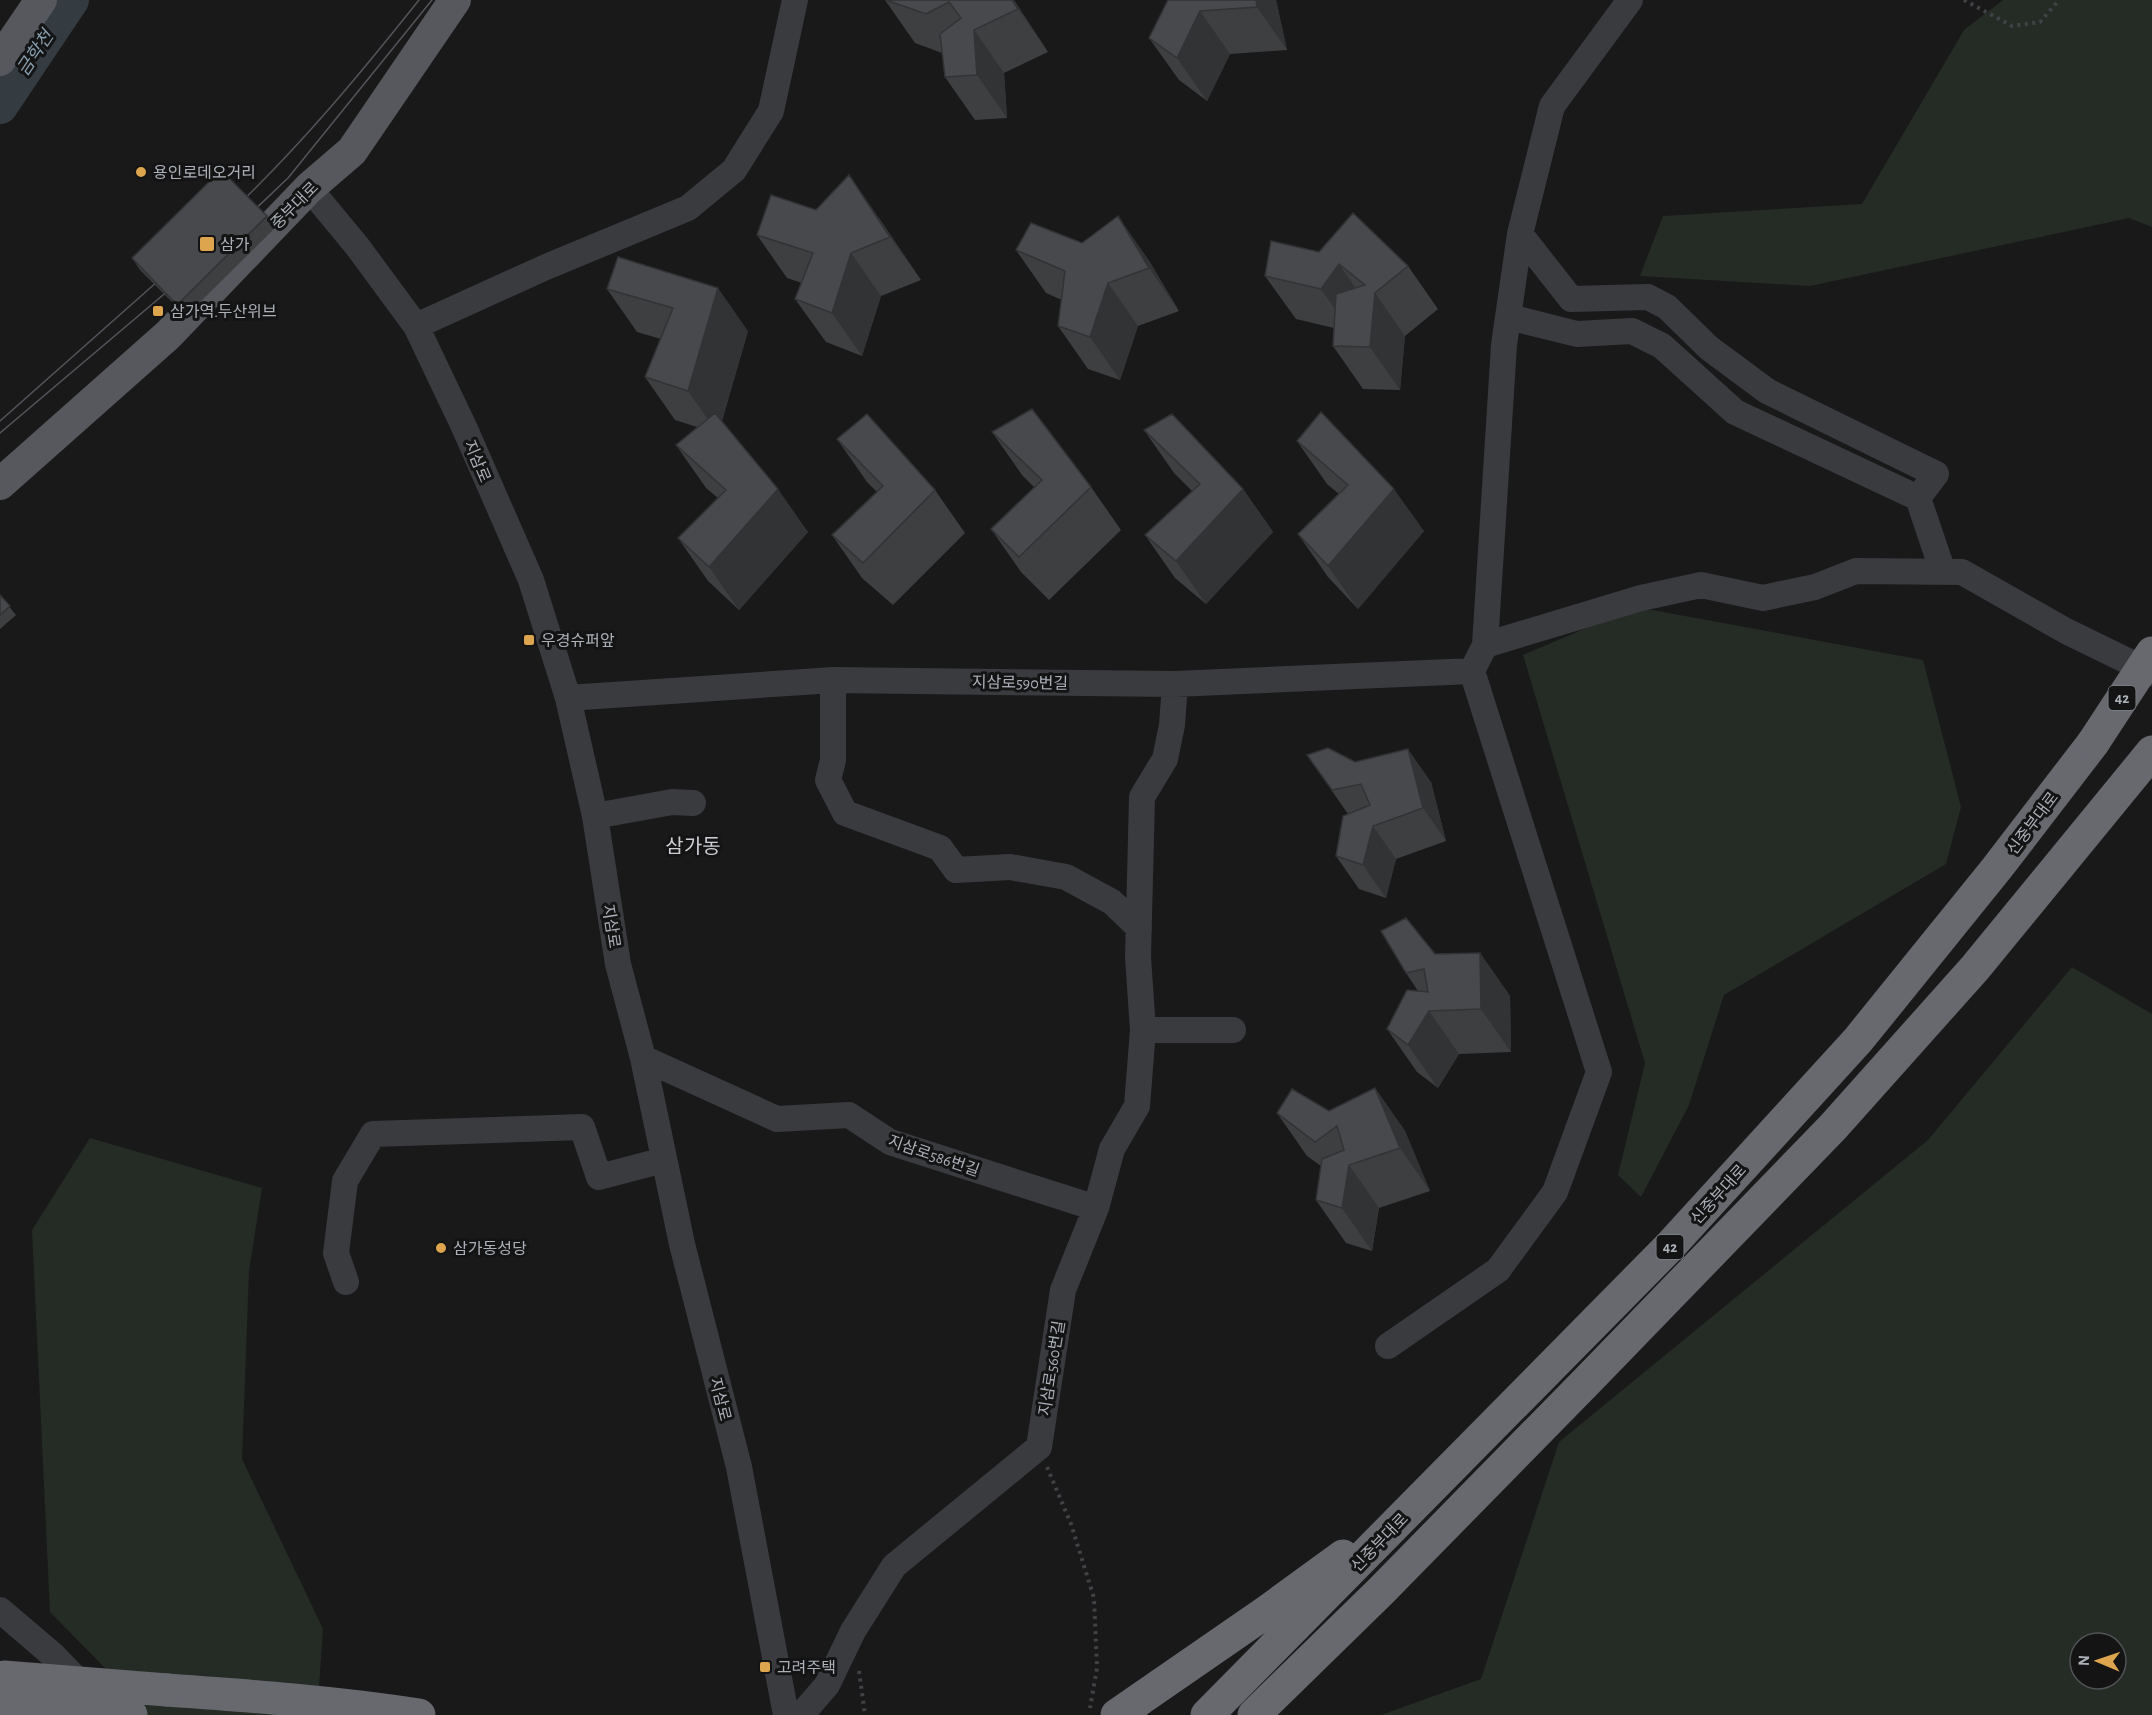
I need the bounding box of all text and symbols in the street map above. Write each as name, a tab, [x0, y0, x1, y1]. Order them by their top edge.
water label: 금학천	[14, 25, 59, 79]
marker: 용인로데오거리	[134, 165, 148, 179]
place label: 용인로데오거리	[153, 165, 256, 181]
street label: 중부대로	[268, 179, 321, 232]
marker: 삼가	[198, 235, 216, 253]
place label: 삼가	[220, 237, 250, 253]
marker: 삼가역.두산위브	[151, 304, 165, 318]
place label: 삼가역.두산위브	[170, 304, 277, 320]
street label: 지삼로	[461, 438, 493, 485]
marker: 우경슈퍼앞	[522, 633, 536, 647]
place label: 우경슈퍼앞	[541, 633, 615, 649]
street label: 지삼로590번길	[972, 674, 1068, 692]
road number: 42	[2108, 686, 2136, 710]
street label: 신중부대로	[2004, 789, 2062, 858]
district label: 삼가동	[665, 836, 721, 857]
street label: 지삼로	[600, 903, 622, 949]
street label: 지삼로586번길	[886, 1133, 981, 1179]
street label: 신중부대로	[1688, 1162, 1749, 1227]
road number: 42	[1656, 1235, 1684, 1259]
marker: 삼가동성당	[434, 1241, 448, 1255]
place label: 삼가동성당	[453, 1241, 527, 1257]
street label: 지삼로560번길	[1037, 1319, 1067, 1417]
street label: 지삼로	[707, 1376, 733, 1423]
street label: 신중부대로	[1348, 1510, 1411, 1575]
north arrow	[2068, 1631, 2128, 1691]
text: N	[2076, 1655, 2092, 1666]
marker: 고려주택	[758, 1660, 772, 1674]
place label: 고려주택	[777, 1660, 836, 1676]

